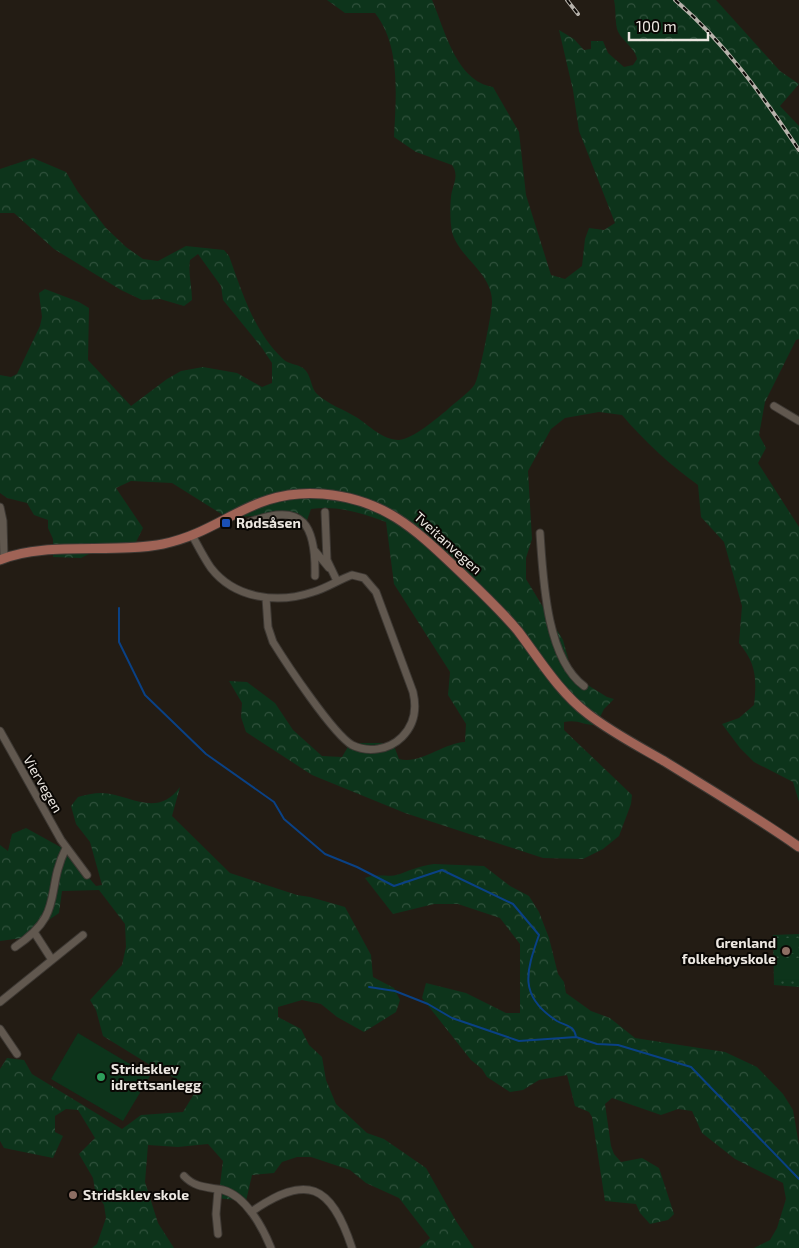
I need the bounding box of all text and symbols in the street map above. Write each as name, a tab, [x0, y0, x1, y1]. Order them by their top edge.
scale bar	[629, 10, 708, 42]
text: 100 m	[636, 17, 677, 35]
street label: Tveitanvegen	[411, 508, 486, 577]
place label: Rødsåsen	[236, 514, 301, 531]
marker: Rødsåsen	[220, 517, 232, 529]
street label: Viervegen	[20, 752, 67, 815]
place label: Grenland folkehøyskole	[682, 934, 776, 967]
marker: Grenland folkehøyskole	[780, 945, 792, 957]
place label: Stridsklev idrettsanlegg	[111, 1060, 201, 1093]
marker: Stridsklev idrettsanlegg	[95, 1071, 107, 1083]
place label: Stridsklev skole	[83, 1186, 189, 1203]
marker: Stridsklev skole	[67, 1189, 79, 1201]

